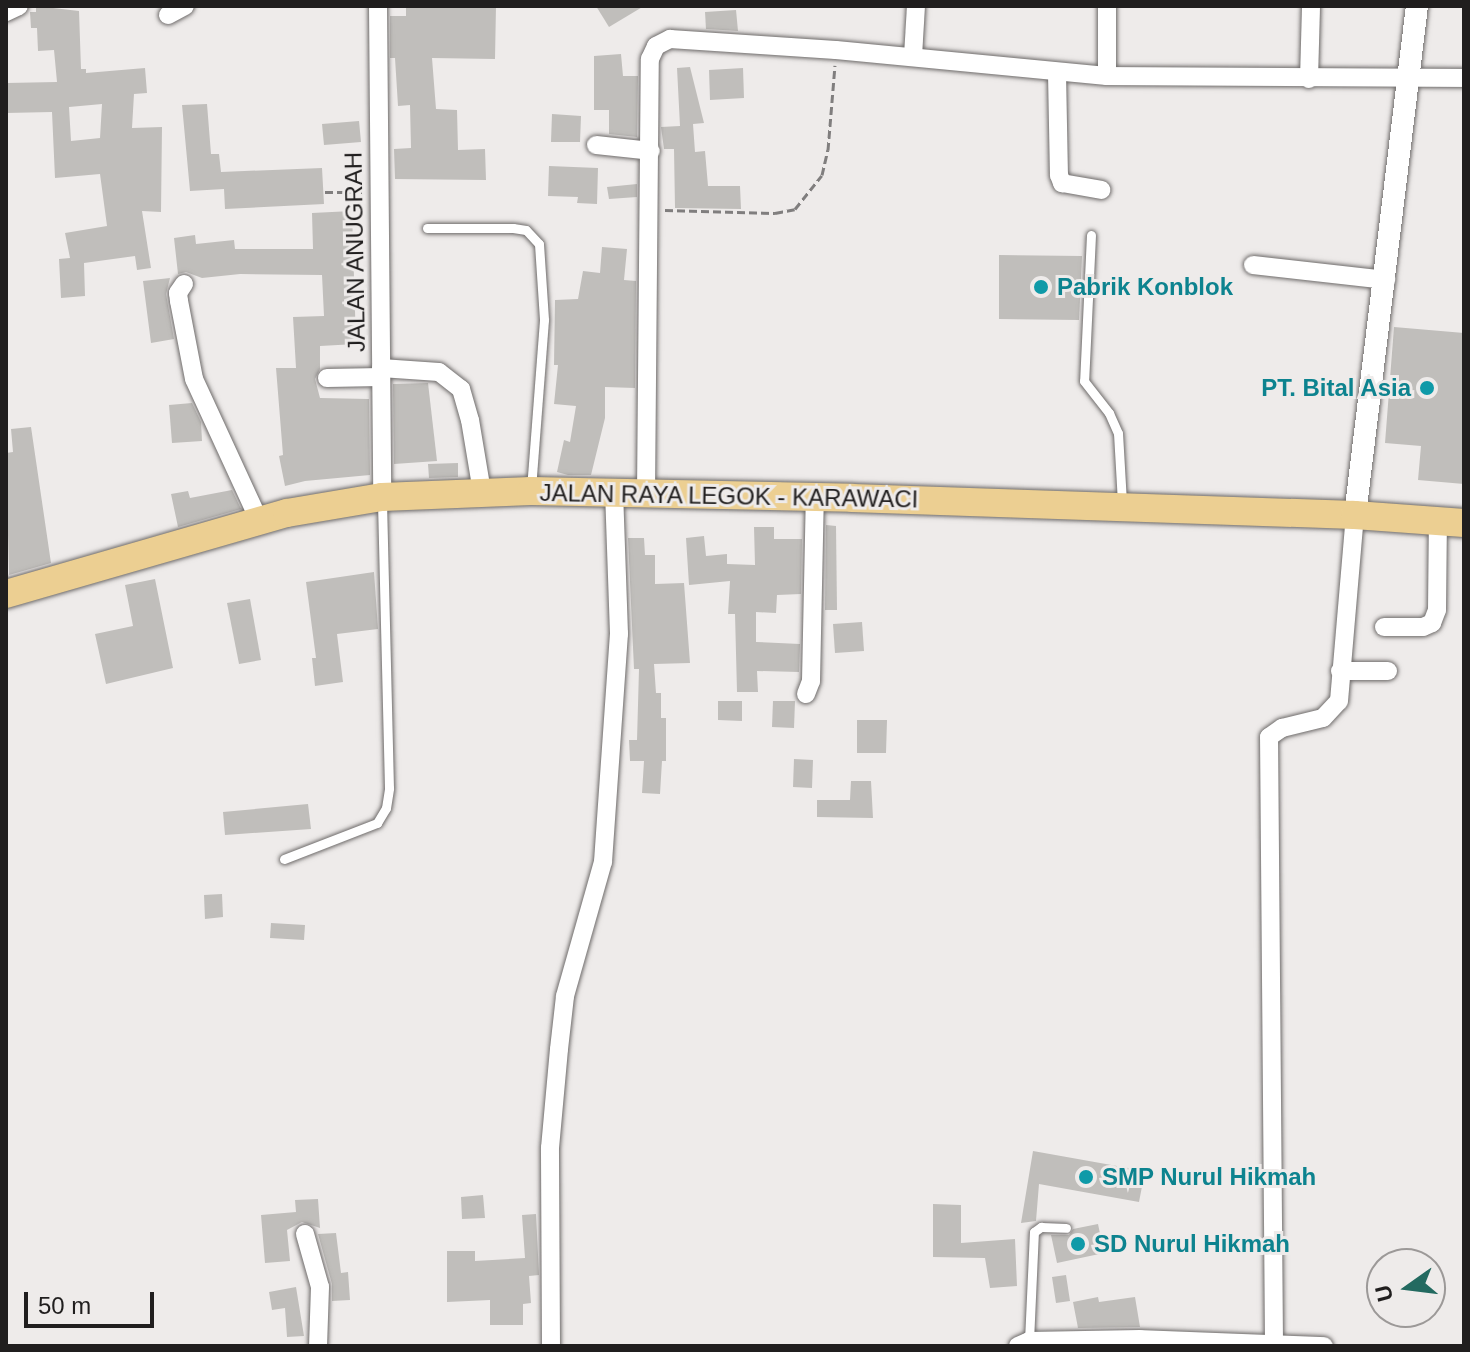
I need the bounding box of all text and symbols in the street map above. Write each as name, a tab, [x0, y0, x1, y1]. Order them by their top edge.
street label: JALAN ANUGRAH	[339, 151, 371, 353]
place label: Pabrik Konblok	[1057, 273, 1233, 301]
marker: Pabrik Konblok	[1032, 278, 1050, 296]
place label: PT. Bital Asia	[1260, 374, 1411, 402]
marker: PT. Bital Asia	[1418, 379, 1436, 397]
street label: JALAN RAYA LEGOK - KARAWACI	[539, 478, 919, 514]
place label: SMP Nurul Hikmah	[1102, 1163, 1317, 1191]
marker: SMP Nurul Hikmah	[1077, 1168, 1095, 1186]
place label: SD Nurul Hikmah	[1094, 1230, 1290, 1258]
marker: SD Nurul Hikmah	[1069, 1235, 1087, 1253]
north arrow	[1366, 1248, 1446, 1328]
scale bar	[28, 1276, 158, 1326]
text: U	[1370, 1283, 1398, 1304]
text: 50 m	[38, 1292, 91, 1319]

